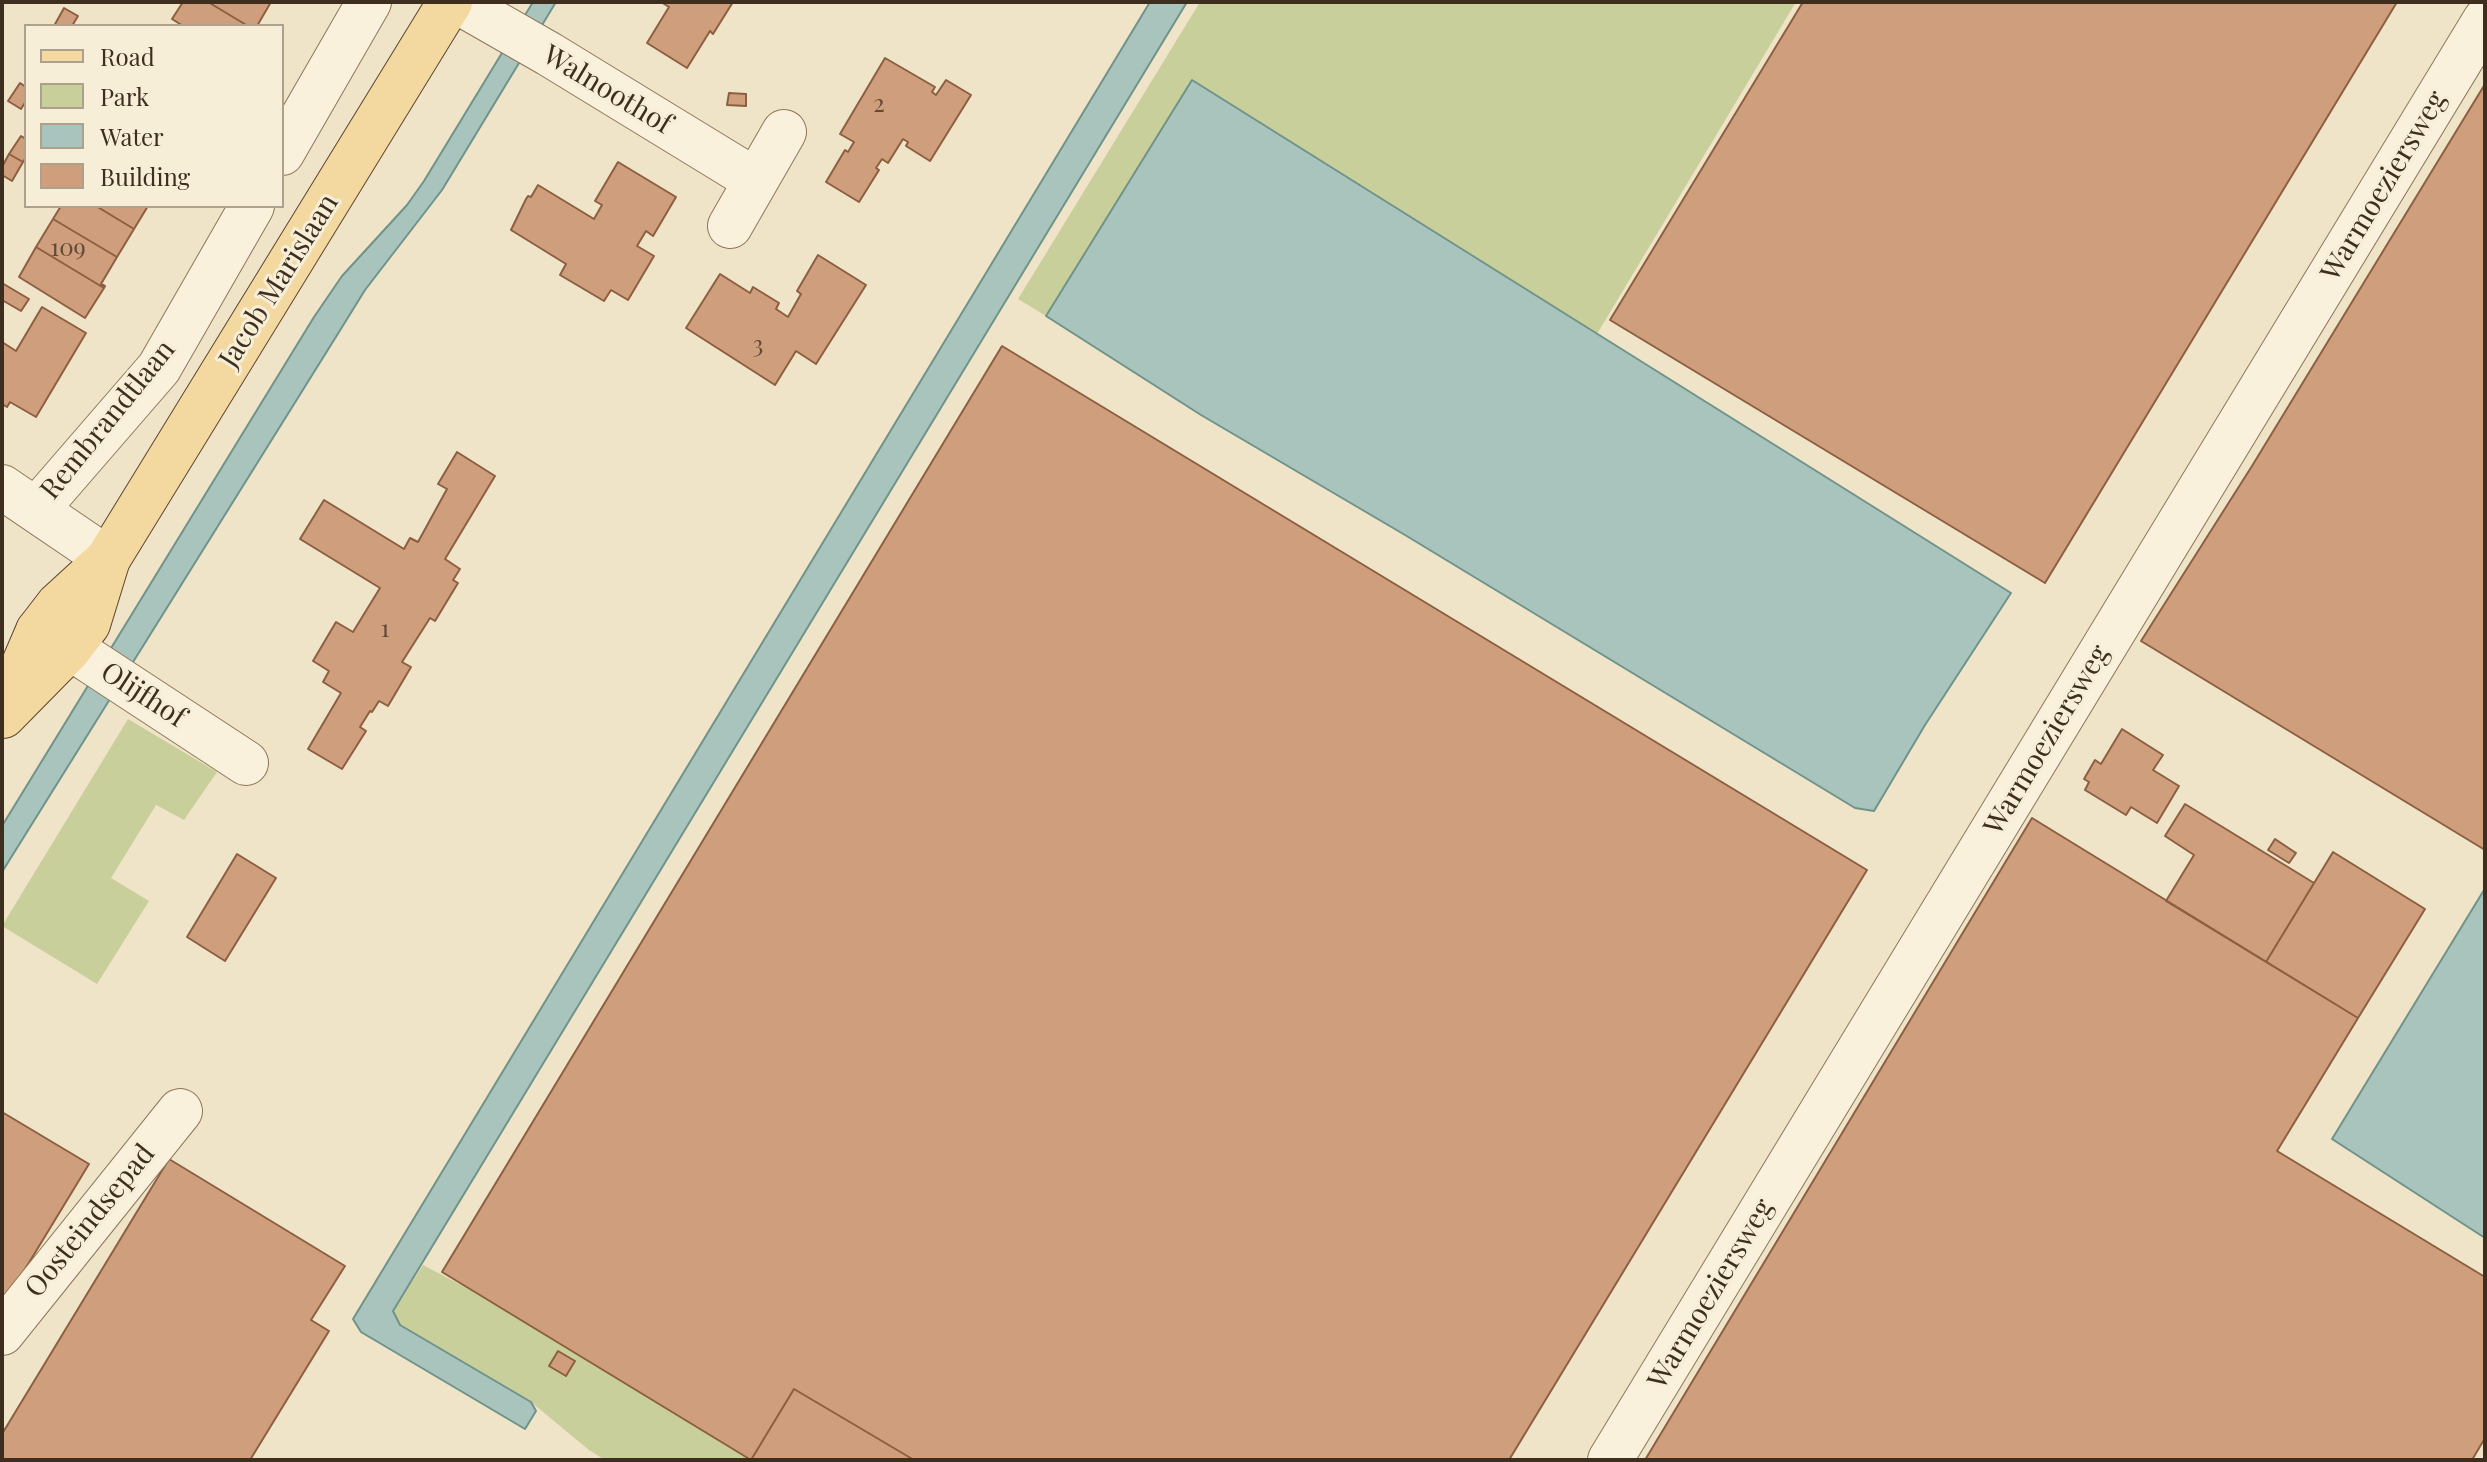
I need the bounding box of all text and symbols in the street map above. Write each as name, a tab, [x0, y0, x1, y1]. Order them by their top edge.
legend	[24, 24, 284, 208]
street label: Walnoothof	[536, 38, 678, 142]
text: Road	[100, 40, 155, 72]
text: Park	[100, 80, 149, 112]
street label: Warmoeziersweg	[2314, 85, 2454, 287]
house number: 2	[873, 91, 885, 119]
text: Water	[100, 120, 164, 152]
text: Building	[100, 160, 190, 192]
street label: Jacob Marislaan	[212, 188, 346, 374]
house number: 109	[50, 235, 86, 263]
house number: 3	[753, 332, 763, 360]
street label: Rembrandtlaan	[34, 334, 182, 506]
house number: 1	[381, 616, 389, 644]
street label: Warmoeziersweg	[1977, 639, 2117, 841]
street label: Olijfhof	[94, 655, 192, 735]
street label: Oosteindsepad	[18, 1138, 162, 1304]
street label: Warmoeziersweg	[1641, 1193, 1781, 1395]

